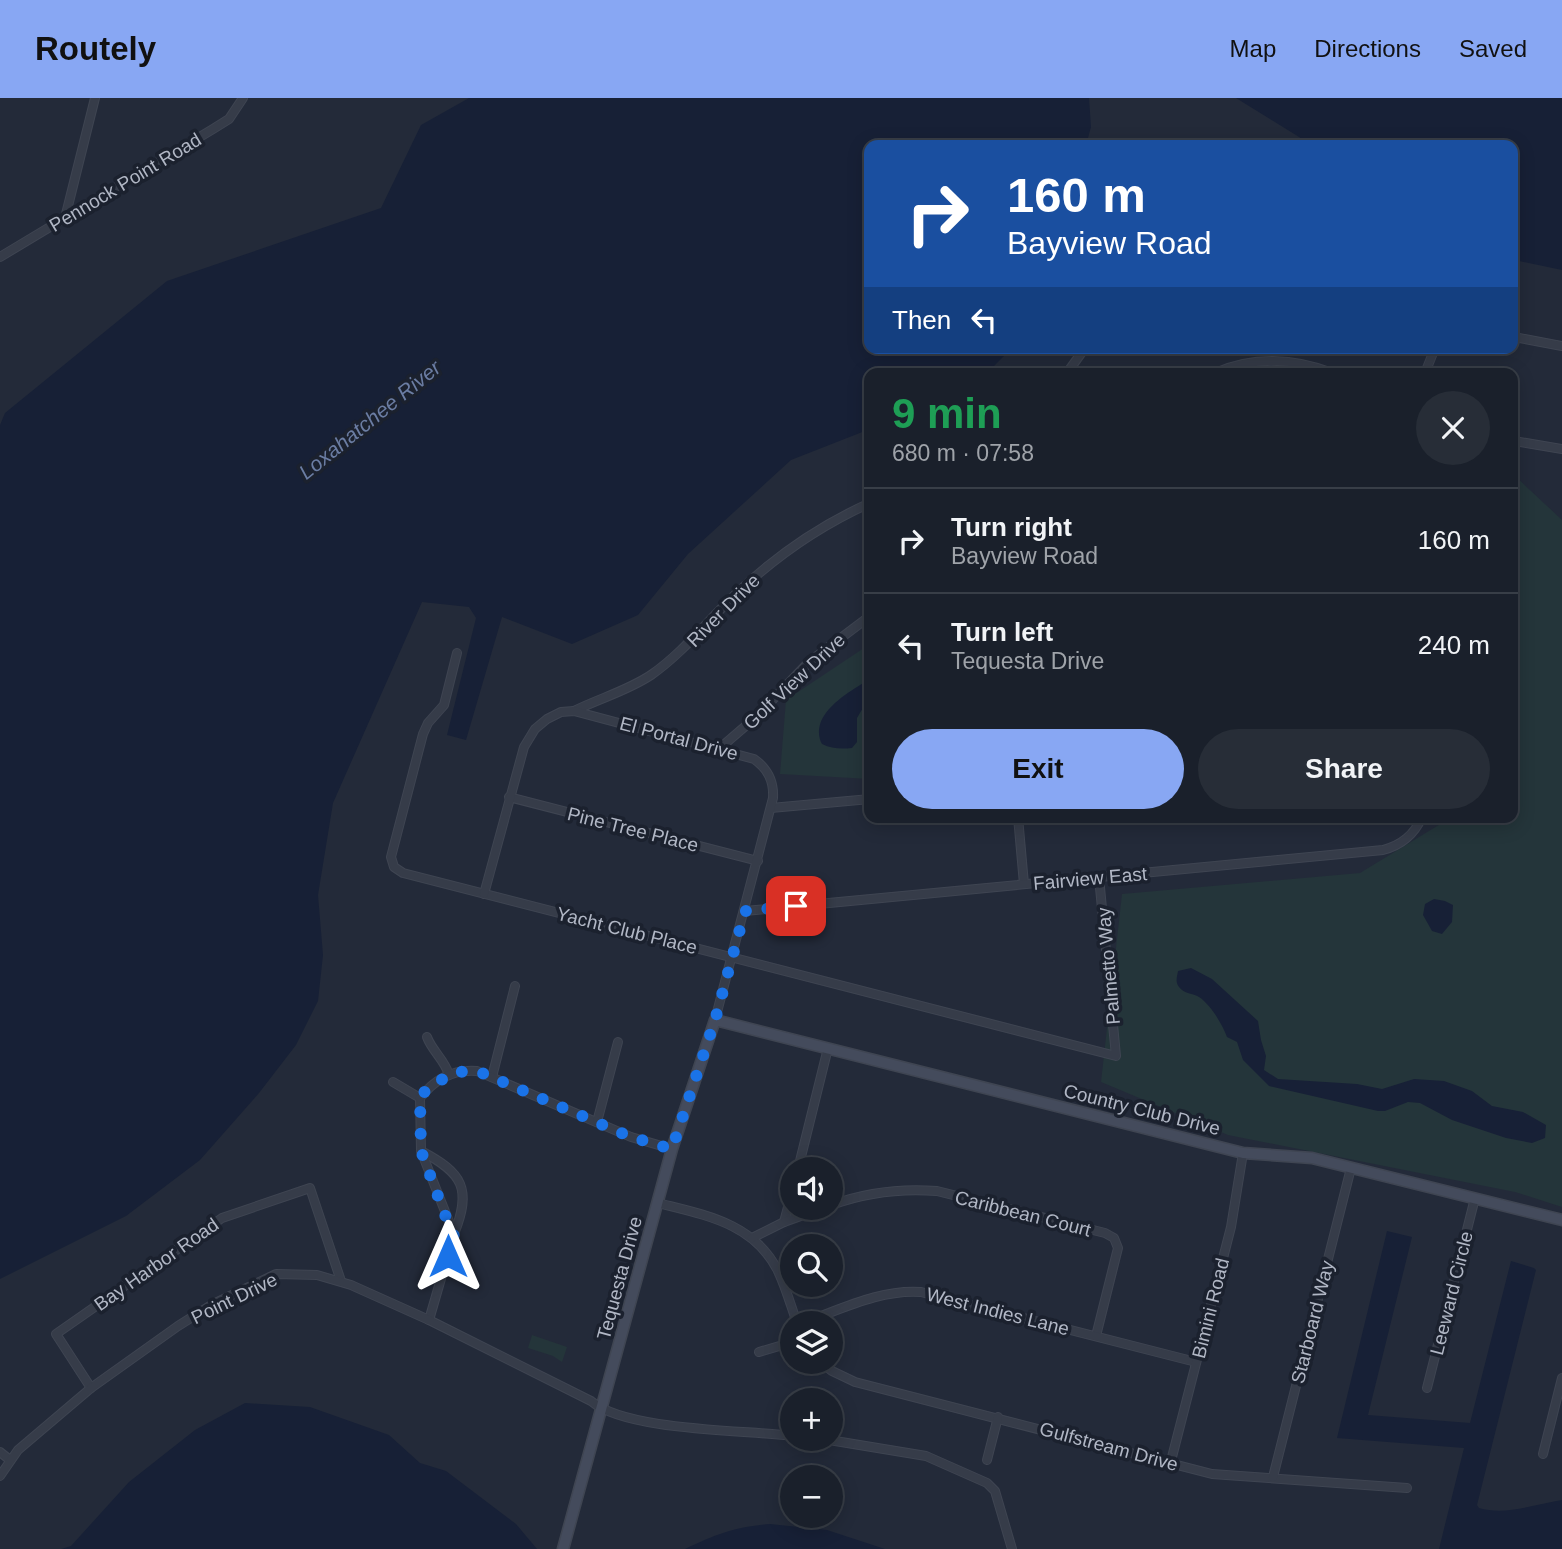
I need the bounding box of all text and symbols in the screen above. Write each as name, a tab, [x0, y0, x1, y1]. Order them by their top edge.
text: Routely	[35, 30, 156, 67]
text: Map	[1230, 35, 1276, 62]
text: Directions	[1314, 35, 1421, 62]
text: Saved	[1459, 35, 1527, 62]
street label: Pennock Point Road	[46, 129, 205, 236]
icon: right	[892, 168, 983, 259]
text: 160 m	[1007, 168, 1146, 222]
text: Bayview Road	[1007, 225, 1212, 261]
icon: left	[965, 301, 1003, 339]
text: Then	[892, 305, 951, 335]
water label: Loxahatchee River	[294, 355, 446, 484]
text: 9 min	[892, 390, 1002, 437]
button: close	[1416, 391, 1490, 465]
text: 680 m · 07:58	[892, 440, 1034, 466]
text: Turn right	[951, 512, 1072, 542]
icon: right	[892, 522, 930, 560]
text: 160 m	[1418, 525, 1490, 555]
text: Bayview Road	[951, 543, 1098, 569]
street label: River Drive	[683, 570, 764, 651]
text: Turn left	[951, 617, 1053, 647]
icon: left	[892, 627, 930, 665]
street label: Golf View Drive	[739, 629, 849, 734]
text: 240 m	[1418, 630, 1490, 660]
text: Tequesta Drive	[951, 648, 1104, 674]
street label: El Portal Drive	[618, 713, 740, 764]
button: Exit	[892, 729, 1184, 809]
button: Share	[1198, 729, 1490, 809]
street label: Pine Tree Place	[565, 803, 700, 856]
street label: Fairview East	[1032, 863, 1148, 894]
pin	[766, 876, 826, 936]
icon: arrive	[777, 887, 815, 925]
street label: Yacht Club Place	[554, 903, 699, 958]
street label: Palmetto Way	[1093, 906, 1124, 1025]
street label: Country Club Drive	[1061, 1080, 1222, 1139]
map controls	[780, 1157, 843, 1528]
button: sound	[780, 1157, 843, 1220]
street label: Caribbean Court	[953, 1186, 1094, 1241]
street label: Bay Harbor Road	[90, 1214, 222, 1315]
street label: Tequesta Drive	[593, 1214, 646, 1342]
position arrow	[411, 1219, 485, 1293]
street label: Leeward Circle	[1426, 1229, 1477, 1357]
button: search	[780, 1234, 843, 1297]
street label: Bimini Road	[1188, 1256, 1233, 1360]
street label: Starboard Way	[1287, 1258, 1338, 1386]
street label: Point Drive	[188, 1269, 281, 1328]
street label: West Indies Lane	[924, 1284, 1071, 1339]
button: layers	[780, 1311, 843, 1374]
button: +	[780, 1388, 843, 1451]
street label: Gulfstream Drive	[1037, 1418, 1180, 1475]
button: −	[780, 1465, 843, 1528]

